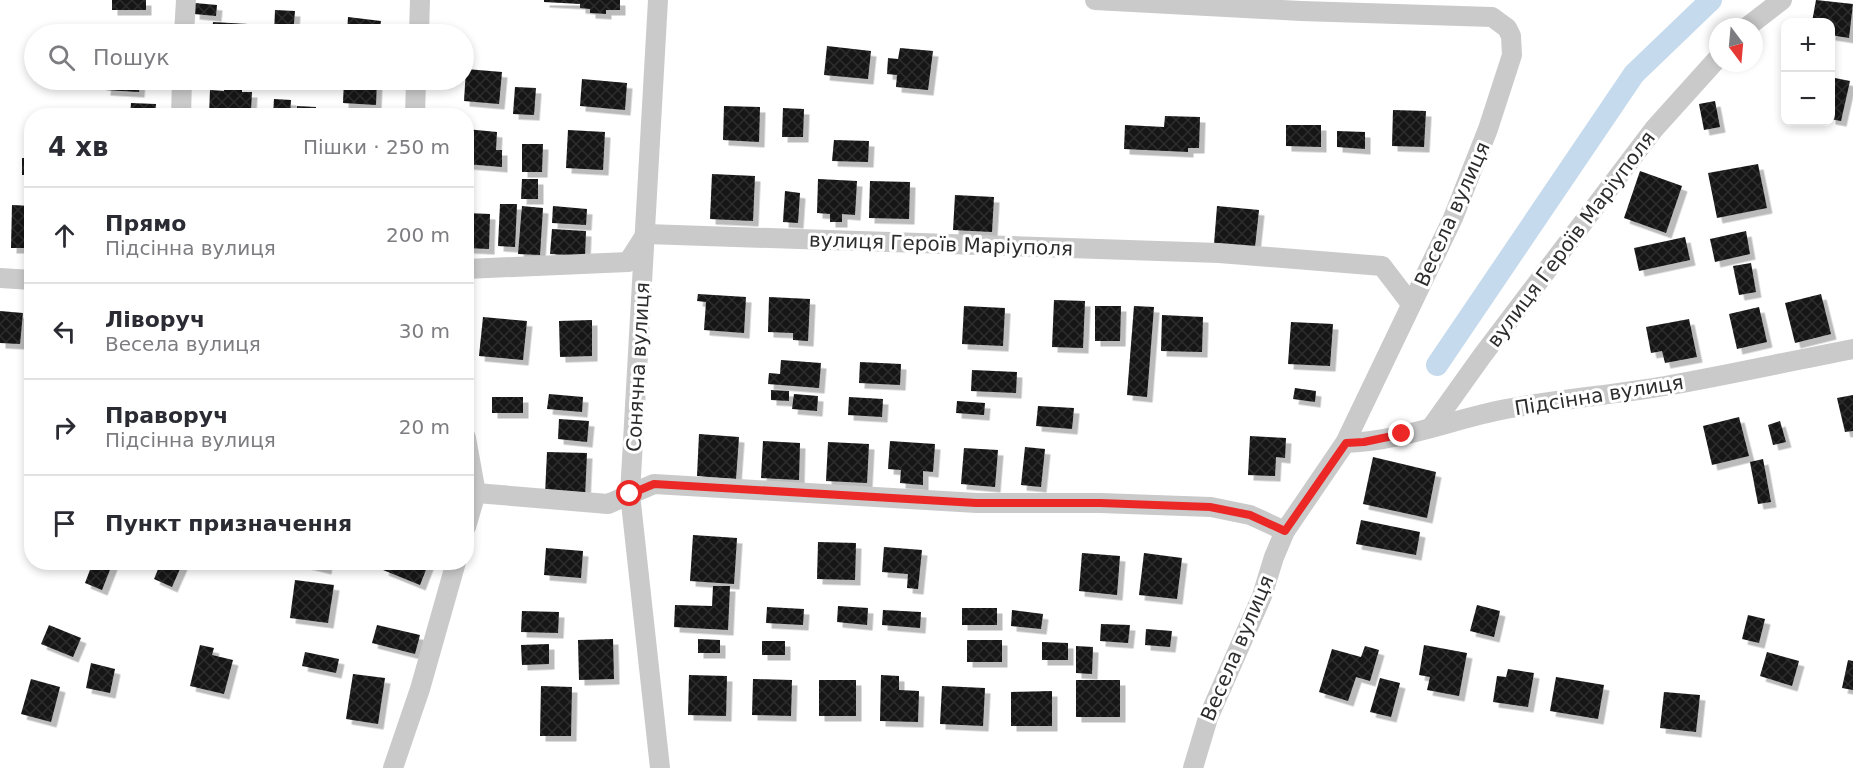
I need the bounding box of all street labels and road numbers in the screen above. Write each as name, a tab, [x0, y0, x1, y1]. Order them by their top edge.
street label: вулиця Героїв Маріуполя	[1482, 126, 1660, 352]
street label: Весела вулиця	[1409, 138, 1495, 290]
street label: вулиця Героїв Маріуполя	[809, 227, 1073, 261]
street label: Сонячна вулиця	[622, 282, 654, 452]
street label: Підсінна вулиця	[1513, 370, 1685, 420]
street label: Весела вулиця	[1196, 572, 1278, 724]

